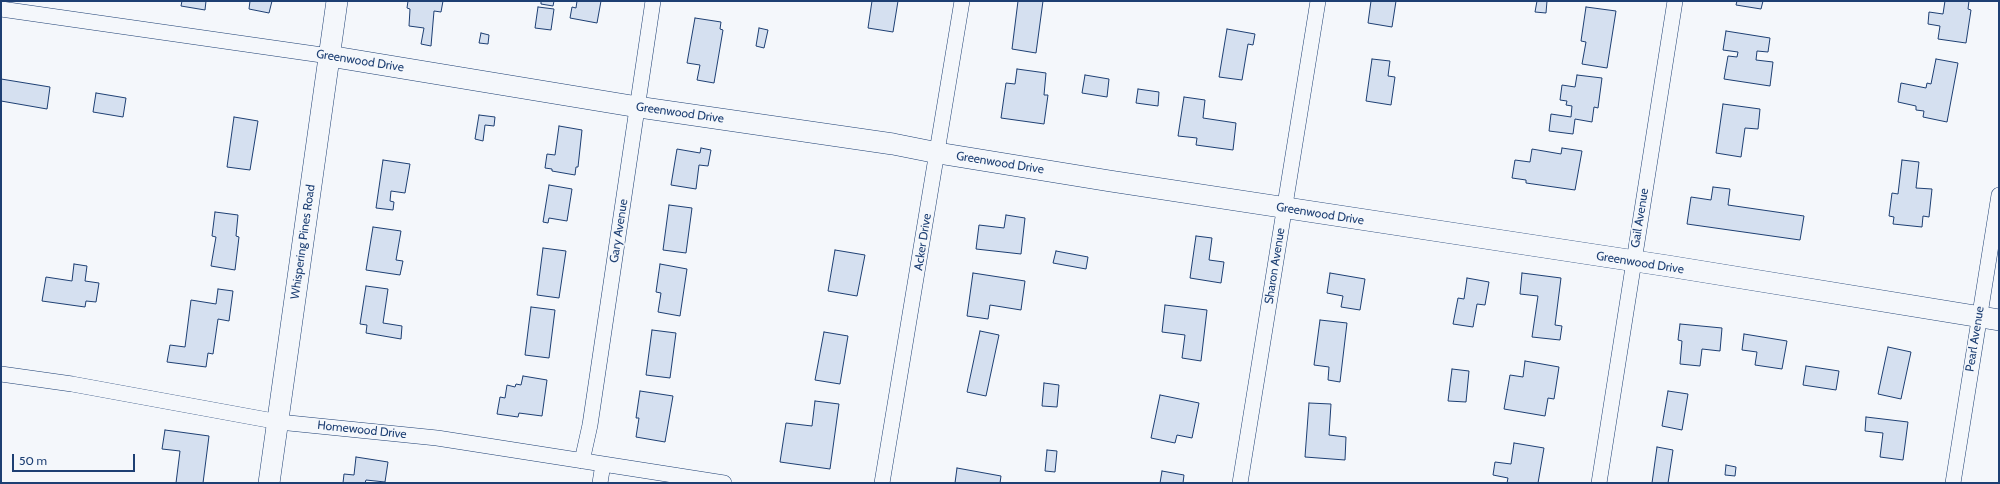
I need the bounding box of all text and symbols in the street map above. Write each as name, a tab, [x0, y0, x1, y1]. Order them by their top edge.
street label: Greenwood Drive	[315, 47, 405, 75]
street label: Greenwood Drive	[635, 100, 725, 126]
street label: Greenwood Drive	[955, 149, 1045, 177]
street label: Whispering Pines Road	[288, 184, 318, 300]
street label: Gail Avenue	[1628, 187, 1652, 249]
street label: Gary Avenue	[607, 198, 631, 264]
street label: Greenwood Drive	[1275, 200, 1365, 228]
street label: Acker Drive	[911, 213, 935, 271]
street label: Sharon Avenue	[1262, 227, 1288, 305]
street label: Greenwood Drive	[1595, 249, 1685, 277]
street label: Pearl Avenue	[1963, 305, 1987, 373]
street label: Homewood Drive	[317, 418, 407, 442]
scale bar	[14, 446, 137, 472]
text: 50 m	[19, 453, 47, 468]

